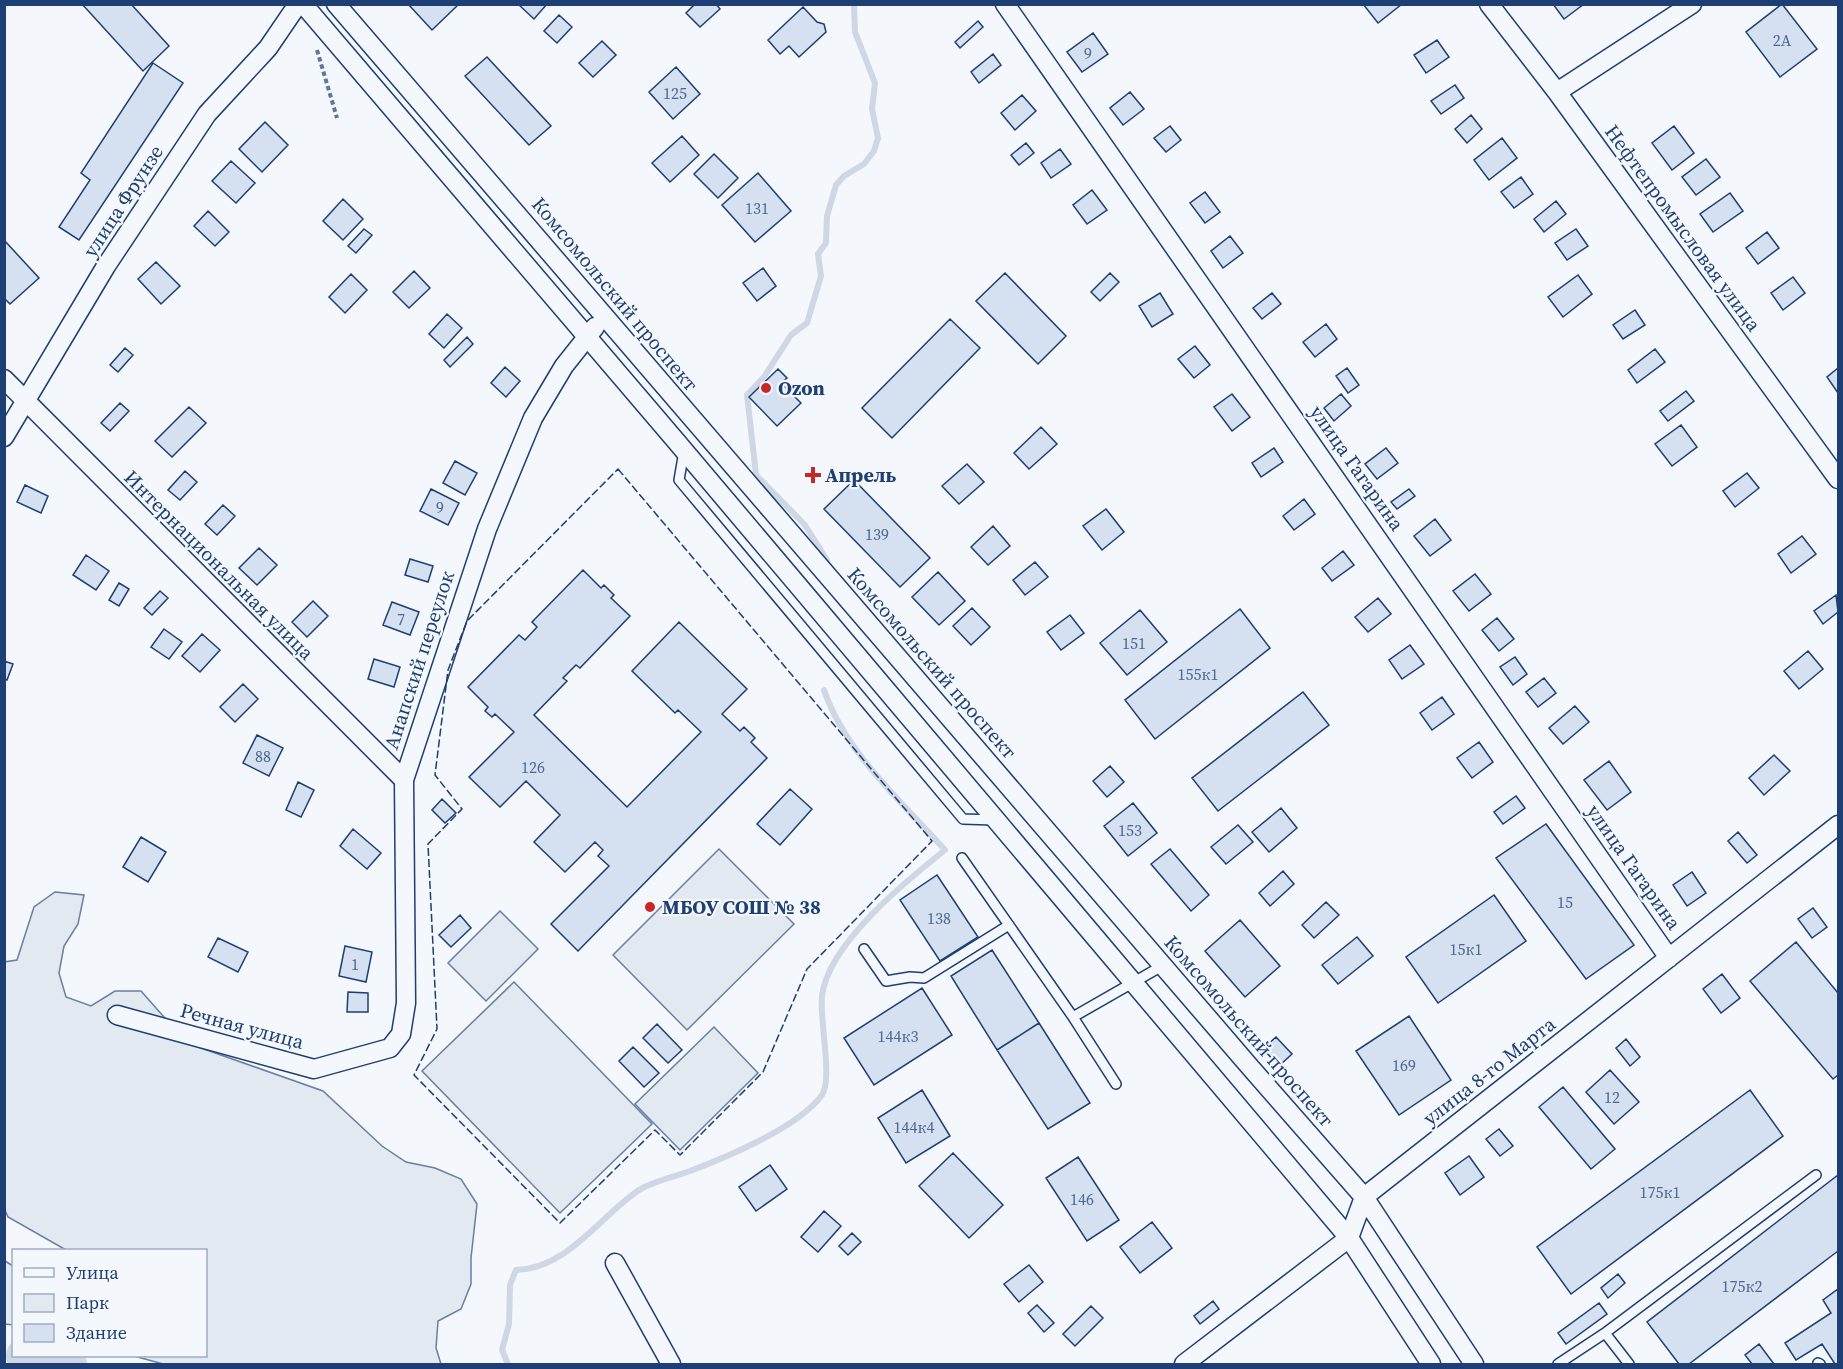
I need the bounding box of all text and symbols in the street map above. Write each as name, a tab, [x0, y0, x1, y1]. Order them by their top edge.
house number: 2А	[1773, 29, 1792, 51]
house number: 9	[1084, 42, 1092, 64]
house number: 125	[663, 82, 687, 104]
street label: Нефтепромысловая улица	[1598, 119, 1768, 338]
street label: улица Фрунзе	[76, 139, 170, 263]
street label: Комсомольский проспект	[525, 191, 705, 397]
house number: 131	[745, 197, 769, 219]
place label: Ozon	[778, 374, 825, 402]
marker: Ozon	[759, 381, 773, 395]
street label: улица Гагарина	[1303, 400, 1411, 537]
place label: Апрель	[825, 461, 896, 489]
street label: Интернациональная улица	[118, 464, 321, 667]
marker: Апрель	[806, 468, 820, 482]
house number: 9	[436, 496, 444, 518]
house number: 139	[865, 523, 889, 545]
street label: Комсомольский проспект	[841, 561, 1023, 765]
street label: Анапский переулок	[377, 567, 461, 753]
house number: 7	[397, 608, 405, 630]
house number: 151	[1122, 632, 1146, 654]
house number: 155к1	[1178, 663, 1218, 685]
house number: 88	[255, 745, 271, 767]
house number: 126	[521, 756, 545, 778]
street label: улица Гагарина	[1580, 799, 1688, 936]
house number: 153	[1118, 819, 1142, 841]
house number: 15	[1557, 891, 1573, 913]
place label: МБОУ СОШ № 38	[662, 893, 821, 921]
marker: МБОУ СОШ № 38	[643, 900, 657, 914]
house number: 138	[927, 907, 951, 929]
street label: Комсомольский проспект	[1158, 929, 1340, 1133]
house number: 15к1	[1450, 938, 1482, 960]
house number: 1	[351, 953, 359, 975]
street label: Речная улица	[177, 996, 308, 1056]
street label: улица 8-го Марта	[1417, 1010, 1562, 1132]
house number: 144к3	[878, 1025, 918, 1047]
house number: 169	[1392, 1054, 1416, 1076]
house number: 12	[1604, 1086, 1620, 1108]
house number: 144к4	[894, 1116, 934, 1138]
house number: 175к1	[1640, 1181, 1680, 1203]
house number: 146	[1070, 1188, 1094, 1210]
legend	[12, 1249, 207, 1357]
text: Улица	[66, 1260, 119, 1285]
house number: 175к2	[1722, 1275, 1762, 1297]
text: Парк	[66, 1290, 109, 1315]
text: Здание	[66, 1320, 127, 1345]

